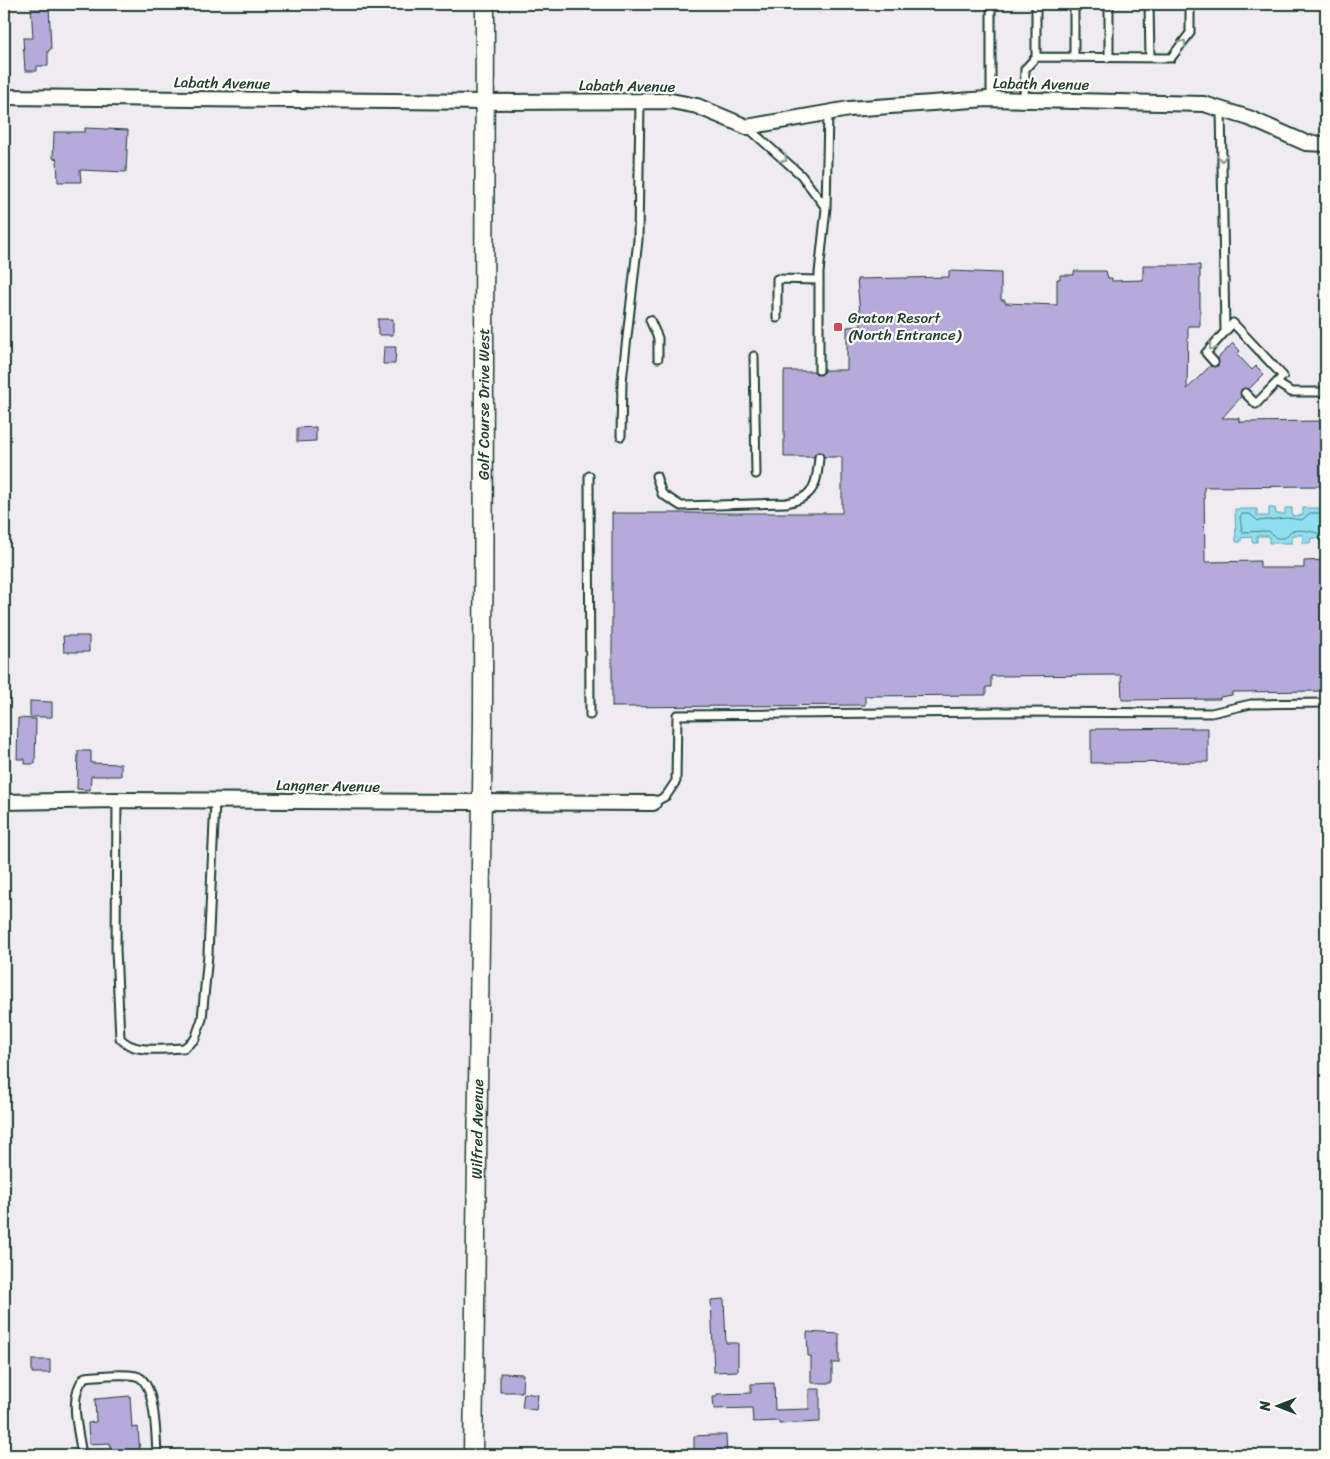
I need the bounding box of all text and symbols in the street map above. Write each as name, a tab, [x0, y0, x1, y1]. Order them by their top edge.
one-way arrow	[1177, 39, 1186, 49]
street label: Labath Avenue	[174, 69, 271, 97]
street label: Labath Avenue	[993, 70, 1090, 98]
street label: Labath Avenue	[579, 72, 676, 100]
one-way arrow	[778, 153, 787, 162]
one-way arrow	[1216, 154, 1227, 162]
place label: Graton Resort (North Entrance)	[848, 305, 962, 348]
marker: Graton Resort (North Entrance)	[832, 321, 844, 333]
street label: Golf Course Drive West	[471, 328, 497, 480]
one-way arrow	[1208, 341, 1217, 350]
street label: Langner Avenue	[276, 772, 380, 800]
street label: Wilfred Avenue	[464, 1078, 491, 1179]
north arrow	[1252, 1382, 1302, 1432]
text: N	[1253, 1401, 1278, 1412]

